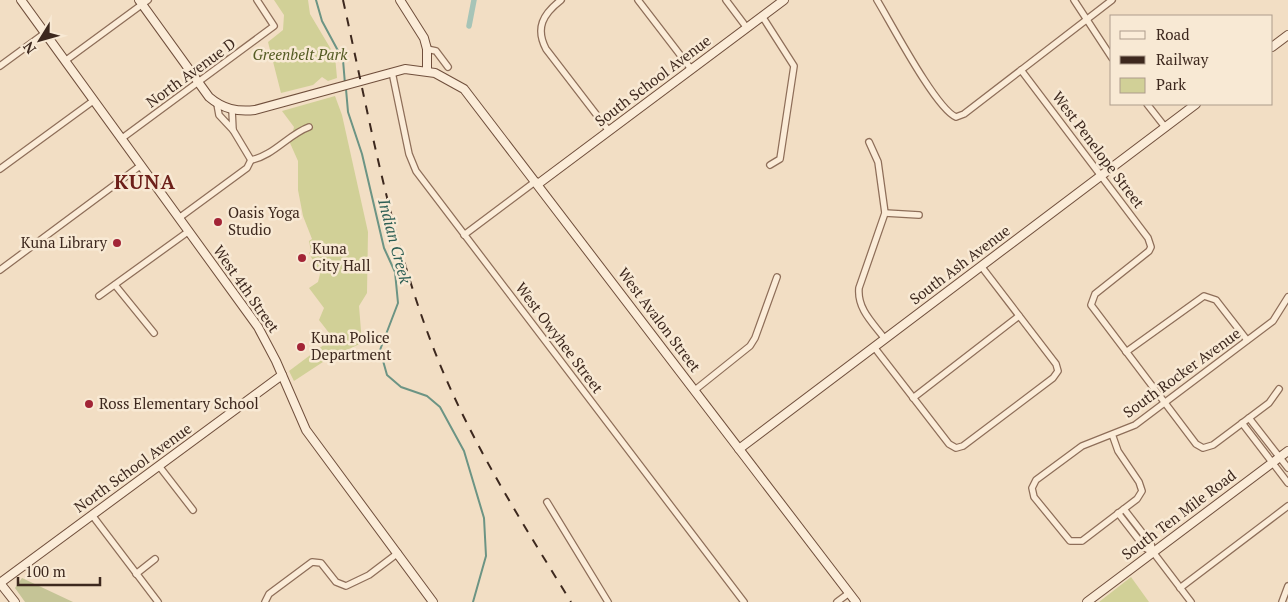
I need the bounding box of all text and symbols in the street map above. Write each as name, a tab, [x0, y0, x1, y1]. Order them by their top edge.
north arrow	[15, 15, 65, 65]
legend	[1110, 15, 1273, 105]
text: Road	[1156, 24, 1189, 44]
street label: South School Avenue	[590, 30, 714, 130]
street label: North Avenue D	[142, 33, 239, 111]
text: N	[18, 38, 40, 58]
park label: Greenbelt Park	[252, 44, 348, 64]
text: Railway	[1156, 49, 1209, 69]
text: Park	[1156, 74, 1186, 94]
street label: West Penelope Street	[1048, 87, 1150, 212]
district label: KUNA	[114, 168, 176, 195]
water label: Indian Creek	[373, 195, 417, 286]
place label: Oasis Yoga Studio	[228, 202, 300, 239]
marker: Oasis Yoga Studio	[212, 216, 224, 228]
street label: South Ash Avenue	[905, 220, 1014, 309]
place label: Kuna Library	[21, 232, 107, 252]
marker: Kuna Library	[111, 237, 123, 249]
place label: Kuna City Hall	[312, 238, 370, 275]
street label: West 4th Street	[209, 241, 285, 336]
marker: Kuna City Hall	[296, 252, 308, 264]
street label: West Avalon Street	[614, 263, 706, 376]
street label: West Owyhee Street	[512, 278, 608, 397]
street label: South Rocker Avenue	[1119, 323, 1244, 422]
place label: Kuna Police Department	[311, 327, 392, 364]
marker: Kuna Police Department	[295, 341, 307, 353]
place label: Ross Elementary School	[99, 393, 259, 413]
marker: Ross Elementary School	[83, 398, 95, 410]
street label: North School Avenue	[70, 418, 195, 517]
street label: South Ten Mile Road	[1117, 465, 1240, 564]
scale bar	[18, 554, 100, 586]
text: 100 m	[25, 561, 66, 581]

